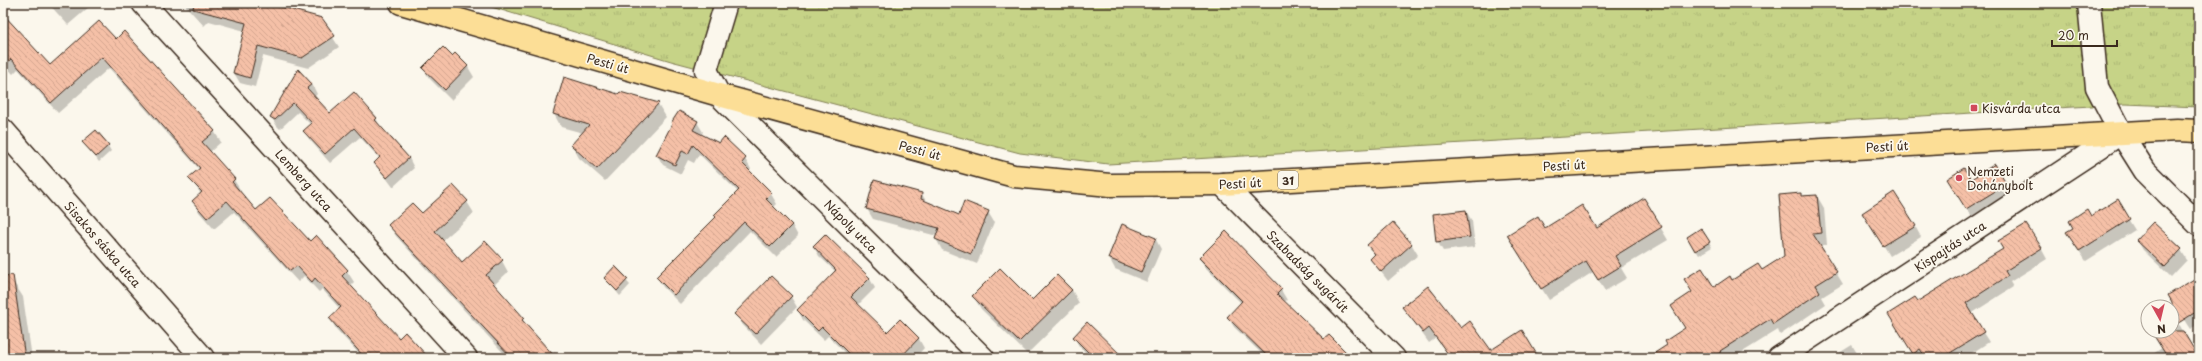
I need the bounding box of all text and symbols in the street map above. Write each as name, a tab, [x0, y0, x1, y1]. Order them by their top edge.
scale bar	[2052, 22, 2117, 48]
text: 20 m	[2058, 26, 2089, 44]
street label: Pesti út	[585, 48, 631, 78]
place label: Kisvárda utca	[1982, 99, 2061, 117]
marker: Kisvárda utca	[1969, 103, 1979, 113]
street label: Pesti út	[897, 136, 943, 164]
street label: Pesti út	[1865, 136, 1909, 156]
street label: Lemberg utca	[271, 145, 337, 216]
street label: Pesti út	[1542, 155, 1586, 175]
place label: Nemzeti Dohánybolt	[1967, 162, 2033, 194]
road number: 31	[1278, 171, 1298, 189]
street label: Pesti út	[1218, 173, 1262, 193]
marker: Nemzeti Dohánybolt	[1954, 173, 1964, 183]
street label: Nápoly utca	[820, 195, 882, 257]
street label: Sisakos sáska utca	[60, 197, 146, 291]
street label: Kispajtás utca	[1911, 216, 1990, 276]
street label: Szabadság sugárút	[1263, 226, 1353, 316]
north arrow	[2140, 299, 2180, 339]
text: N	[2156, 320, 2167, 338]

